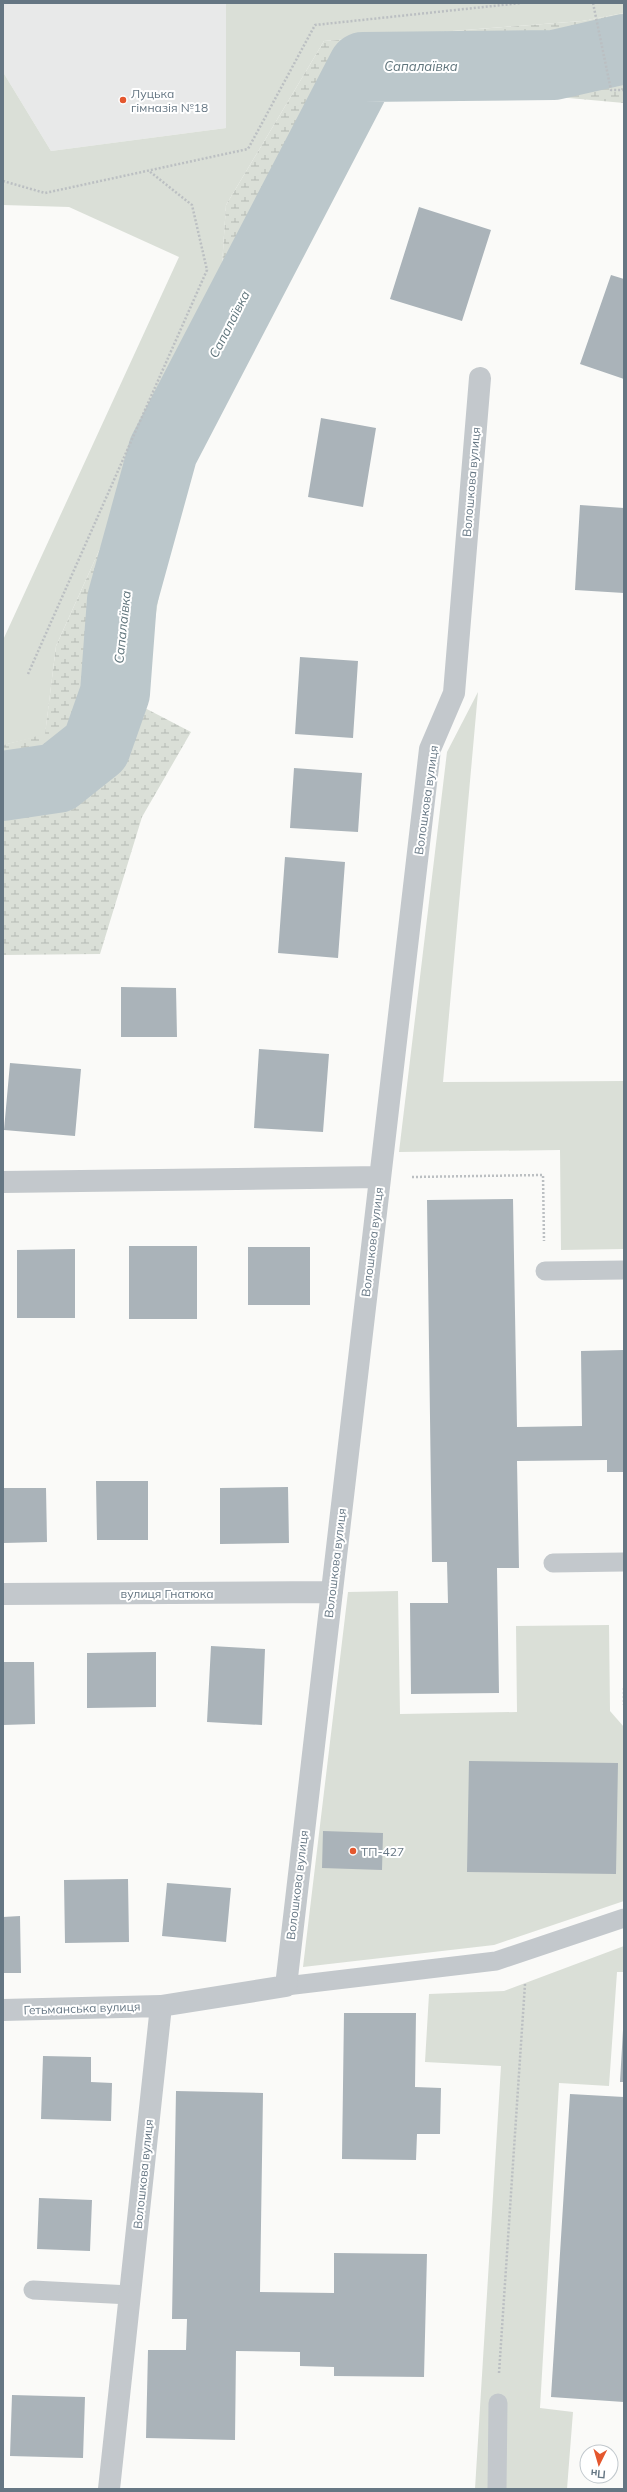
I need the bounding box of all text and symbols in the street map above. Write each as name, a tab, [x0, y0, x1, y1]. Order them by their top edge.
water label: Сапалаївка	[384, 58, 458, 74]
place label: Луцька гімназія №18	[131, 86, 208, 115]
marker: Луцька гімназія №18	[118, 95, 128, 105]
water label: Сапалаївка	[205, 288, 253, 360]
street label: Волошкова вулиця	[459, 426, 483, 538]
water label: Сапалаївка	[110, 590, 134, 664]
street label: Волошкова вулиця	[411, 744, 441, 856]
street label: Волошкова вулиця	[358, 1186, 386, 1298]
street label: Волошкова вулиця	[321, 1507, 349, 1619]
street label: вулиця Гнатюка	[121, 1586, 213, 1601]
street label: Волошкова вулиця	[283, 1829, 311, 1941]
place label: ТП-427	[361, 1844, 404, 1859]
marker: ТП-427	[348, 1846, 358, 1856]
street label: Гетьманська вулиця	[23, 1998, 141, 2018]
street label: Волошкова вулиця	[130, 2118, 156, 2230]
north arrow	[579, 2444, 619, 2484]
text: Пн	[590, 2466, 606, 2482]

